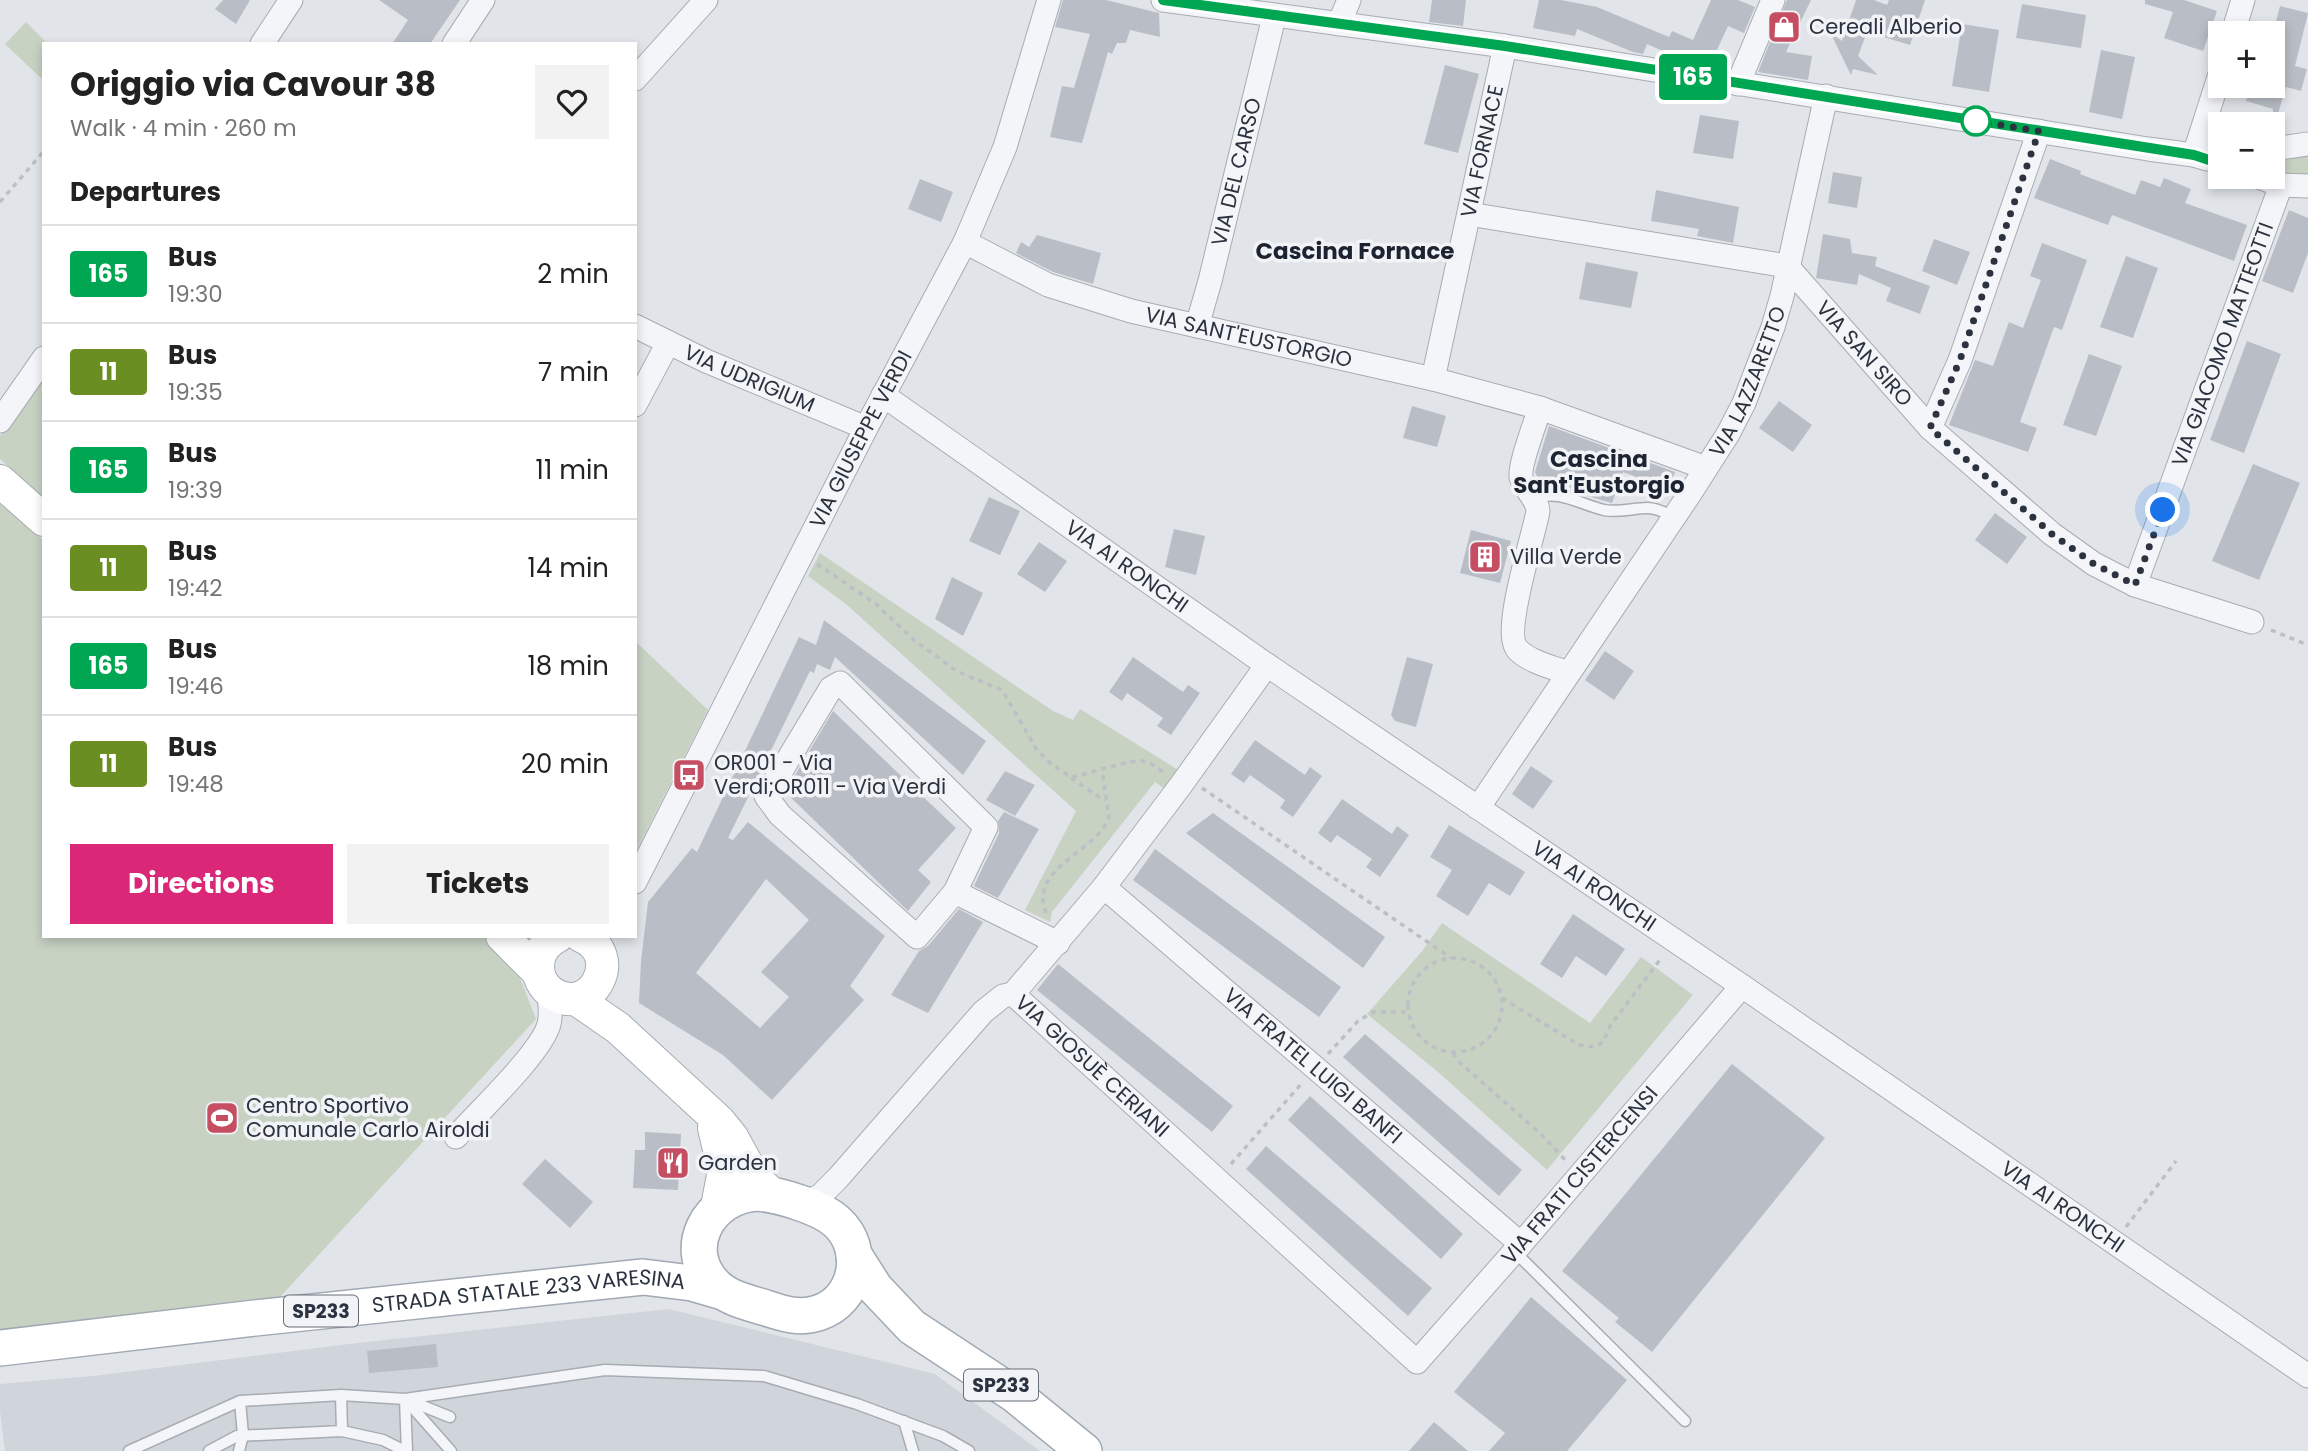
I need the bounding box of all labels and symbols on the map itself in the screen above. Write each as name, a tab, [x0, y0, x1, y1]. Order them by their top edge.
shop icon: Cereali Alberio	[1765, 8, 1803, 46]
place label: Cereali Alberio	[1809, 12, 1962, 41]
line badge: 165	[1653, 54, 1733, 100]
street label: VIA FORNACE	[1453, 82, 1510, 220]
street label: VIA DEL CARSO	[1204, 95, 1268, 249]
unlabelled marker	[1961, 106, 1991, 136]
street label: VIA GIACOMO MATTEOTTI	[2164, 218, 2280, 470]
district label: Cascina Fornace	[1256, 235, 1454, 267]
street label: VIA SAN SIRO	[1810, 294, 1919, 413]
street label: VIA SANT'EUSTORGIO	[1143, 300, 1355, 374]
street label: VIA LAZZARETTO	[1702, 303, 1792, 463]
street label: VIA UDRIGIUM	[679, 337, 820, 419]
street label: VIA GIUSEPPE VERDI	[802, 345, 919, 533]
district label: Cascina Sant'Eustorgio	[1513, 443, 1685, 501]
your location	[2145, 492, 2180, 527]
street label: VIA AI RONCHI	[1060, 513, 1194, 619]
building icon: Villa Verde	[1466, 538, 1504, 576]
place label: Villa Verde	[1510, 542, 1622, 571]
place label: OR001 - Via Verdi;OR011 - Via Verdi	[714, 748, 946, 801]
bus stop icon: OR001 - Via Verdi;OR011 - Via Verdi	[670, 756, 708, 794]
street label: VIA AI RONCHI	[1526, 833, 1662, 938]
street label: VIA FRATEL LUIGI BANFI	[1218, 981, 1409, 1150]
street label: VIA GIOSUÈ CERIANI	[1009, 988, 1176, 1143]
street label: VIA FRATI CISTERCENSI	[1494, 1080, 1664, 1271]
place label: Centro Sportivo Comunale Carlo Airoldi	[246, 1091, 490, 1144]
sports icon: Centro Sportivo Comunale Carlo Airoldi	[203, 1099, 241, 1137]
restaurant icon: Garden	[654, 1144, 692, 1182]
place label: Garden	[698, 1148, 777, 1177]
street label: VIA AI RONCHI	[1995, 1154, 2130, 1259]
street label: STRADA STATALE 233 VARESINA	[371, 1262, 687, 1320]
road number: SP233	[284, 1296, 358, 1326]
road number: SP233	[964, 1370, 1038, 1400]

